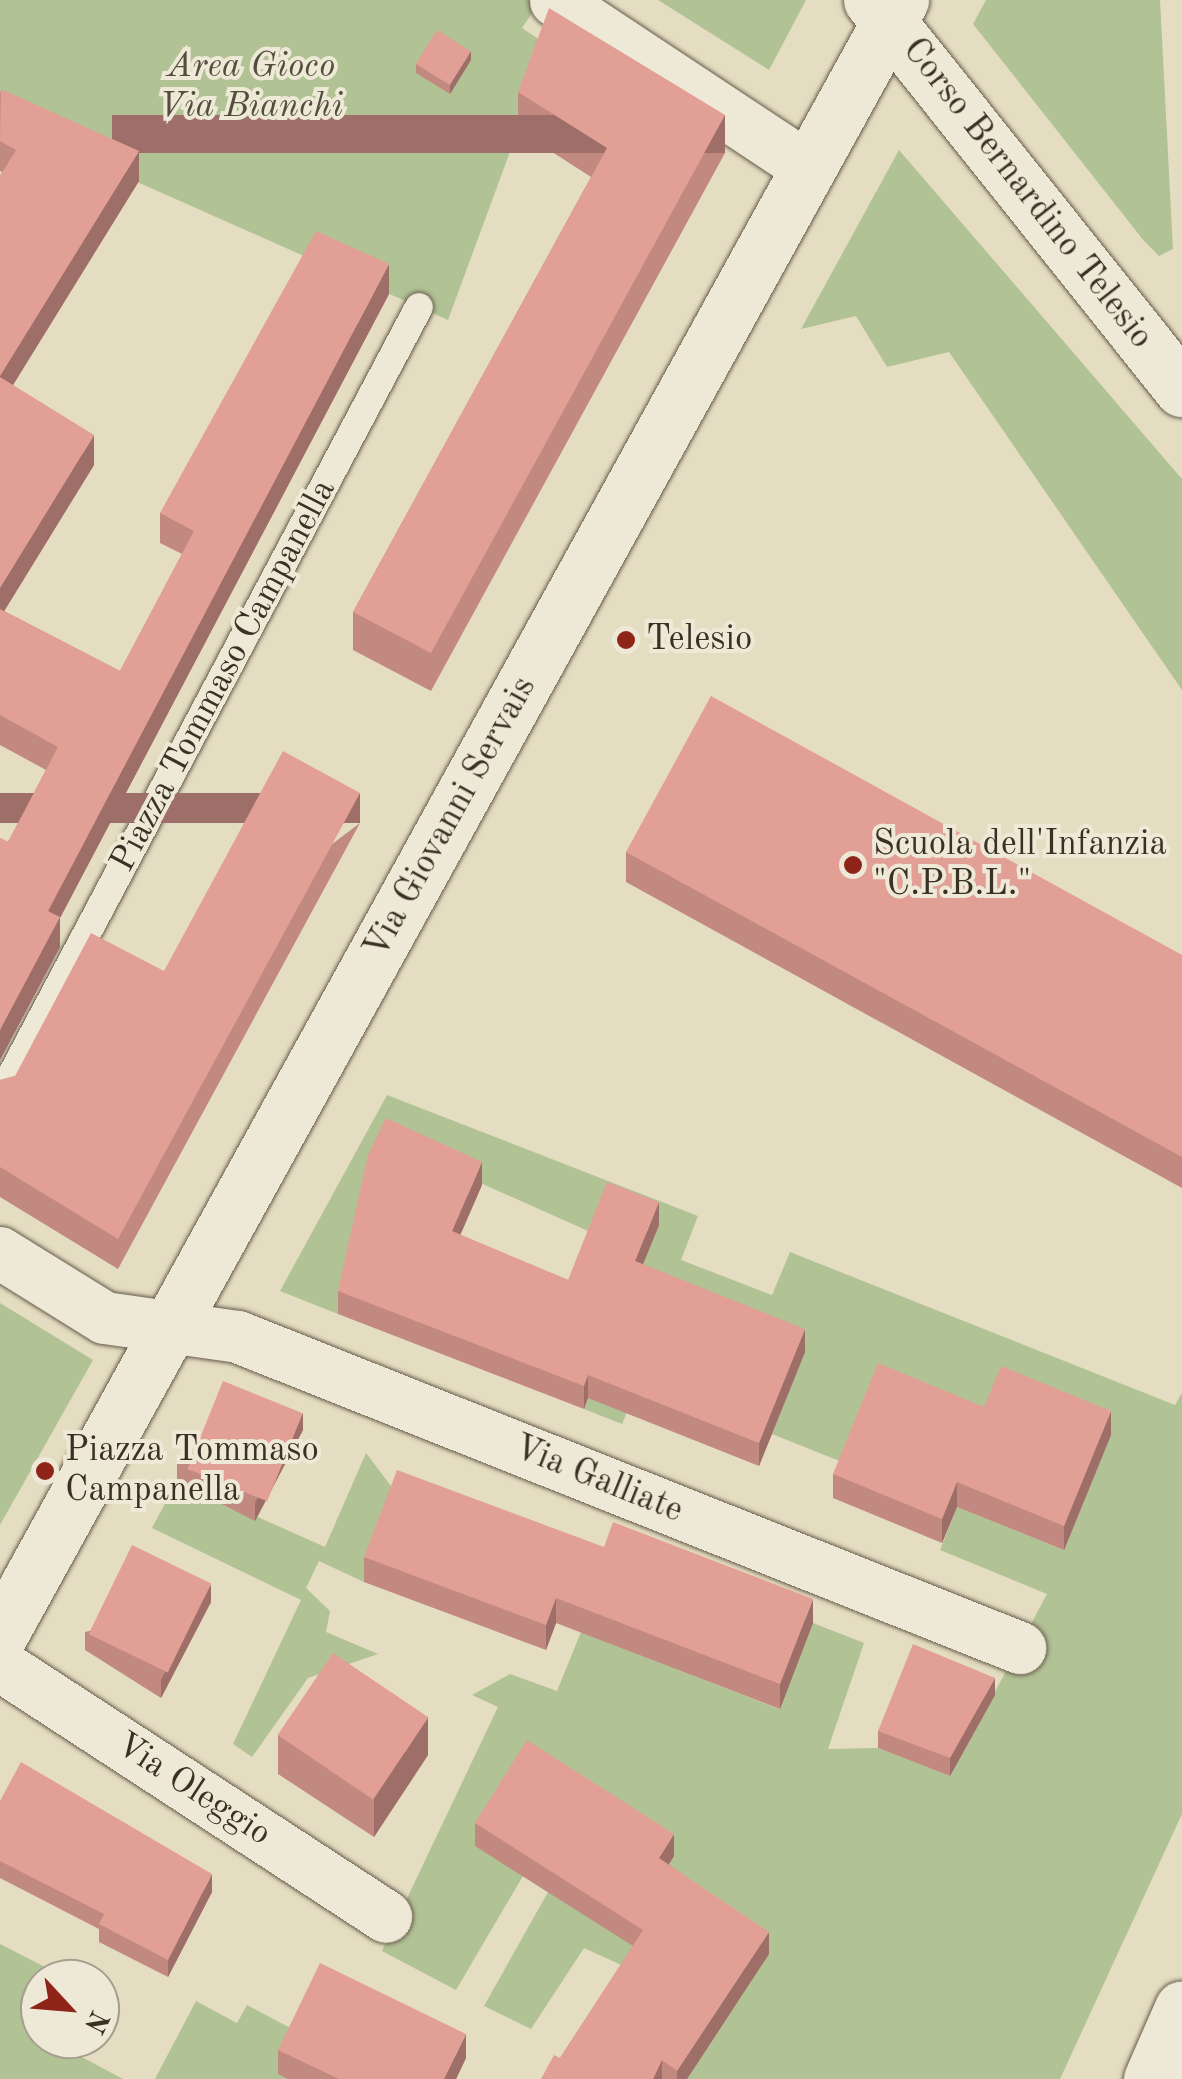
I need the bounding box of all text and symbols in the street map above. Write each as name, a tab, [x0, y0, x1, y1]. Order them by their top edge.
street label: Corso Bernardino Telesio	[893, 30, 1161, 358]
park label: Area Gioco Via Bianchi	[159, 46, 343, 128]
street label: Piazza Tommaso Campanella	[102, 472, 346, 880]
place label: Telesio	[646, 619, 752, 661]
marker: Telesio	[615, 629, 637, 651]
street label: Via Giovanni Servais	[356, 670, 546, 966]
place label: Scuola dell'Infanzia "C.P.B.L."	[873, 824, 1167, 906]
marker: Scuola dell'Infanzia "C.P.B.L."	[842, 854, 864, 876]
street label: Via Galliate	[507, 1427, 689, 1533]
place label: Piazza Tommaso Campanella	[65, 1430, 319, 1512]
marker: Piazza Tommaso Campanella	[34, 1460, 56, 1482]
street label: Via Oleggio	[107, 1724, 279, 1856]
north arrow	[20, 1959, 120, 2059]
text: N	[78, 2006, 112, 2037]

